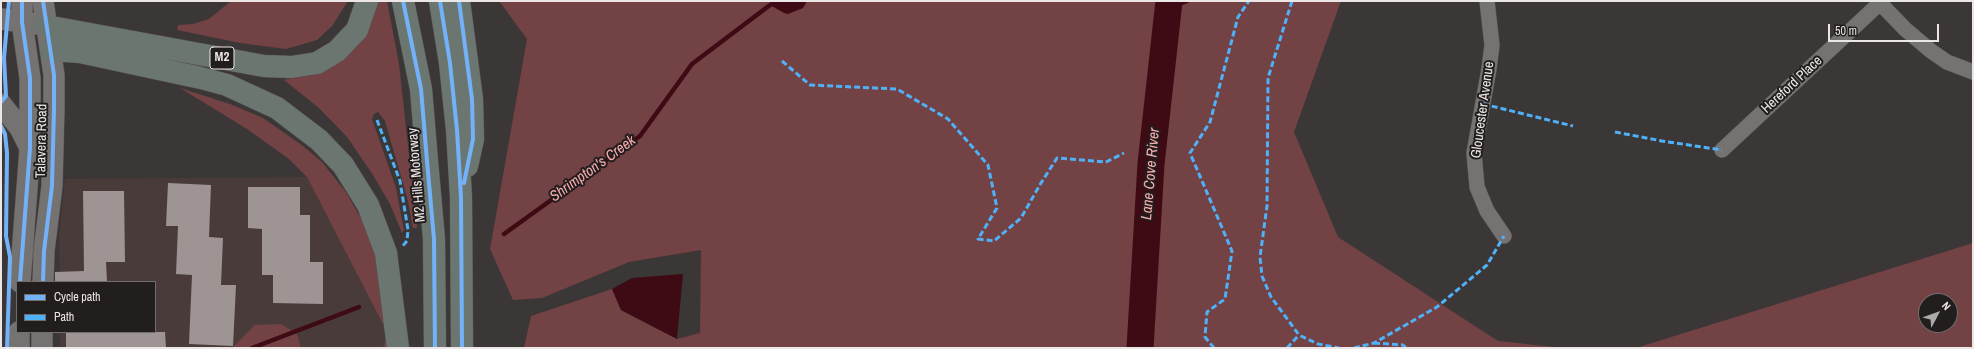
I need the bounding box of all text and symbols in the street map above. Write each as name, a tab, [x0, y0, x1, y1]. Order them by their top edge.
scale bar	[1830, 16, 1941, 42]
text: 50 m	[1835, 23, 1857, 39]
road number: M2	[210, 47, 234, 69]
street label: Hereford Place	[1758, 53, 1826, 117]
street label: Gloucester Avenue	[1468, 61, 1498, 159]
street label: Talavera Road	[33, 104, 51, 178]
street label: M2 Hills Motorway	[405, 127, 429, 223]
water label: Lane Cove River	[1138, 127, 1164, 221]
water label: Shrimpton's Creek	[547, 132, 639, 206]
legend	[16, 281, 156, 333]
text: Cycle path	[54, 289, 101, 305]
north arrow	[1918, 293, 1958, 333]
text: N	[1939, 299, 1954, 313]
text: Path	[54, 309, 74, 325]

